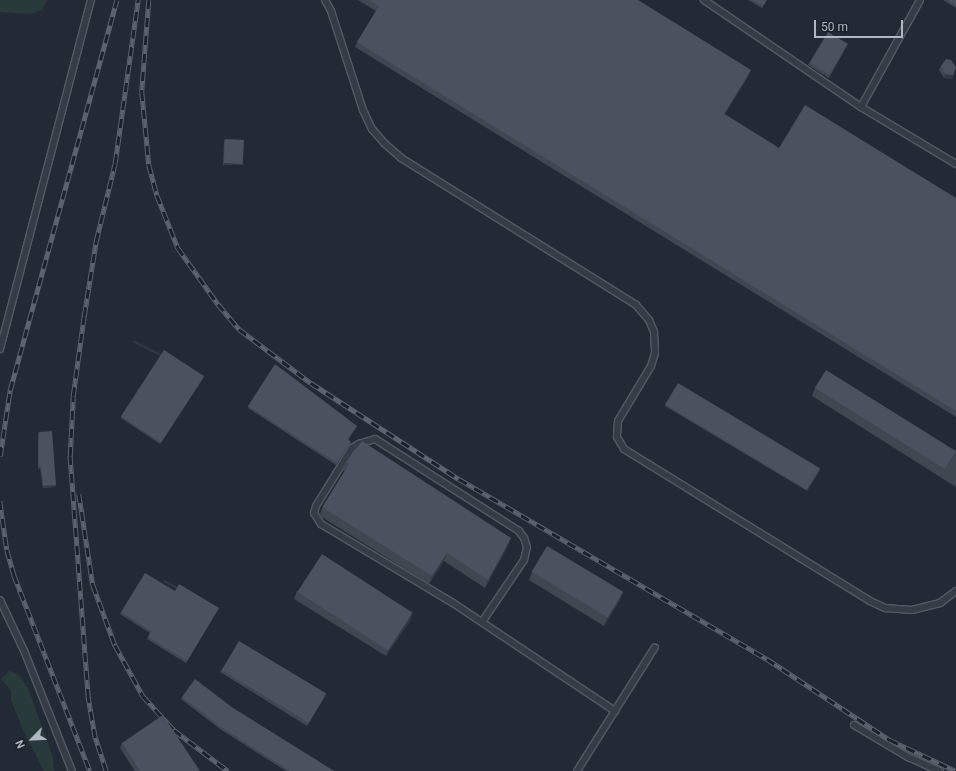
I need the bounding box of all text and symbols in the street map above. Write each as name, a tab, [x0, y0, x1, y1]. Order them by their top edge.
scale bar	[816, 12, 905, 38]
text: 50 m	[821, 20, 848, 34]
north arrow	[12, 719, 52, 759]
text: N	[13, 738, 28, 750]

